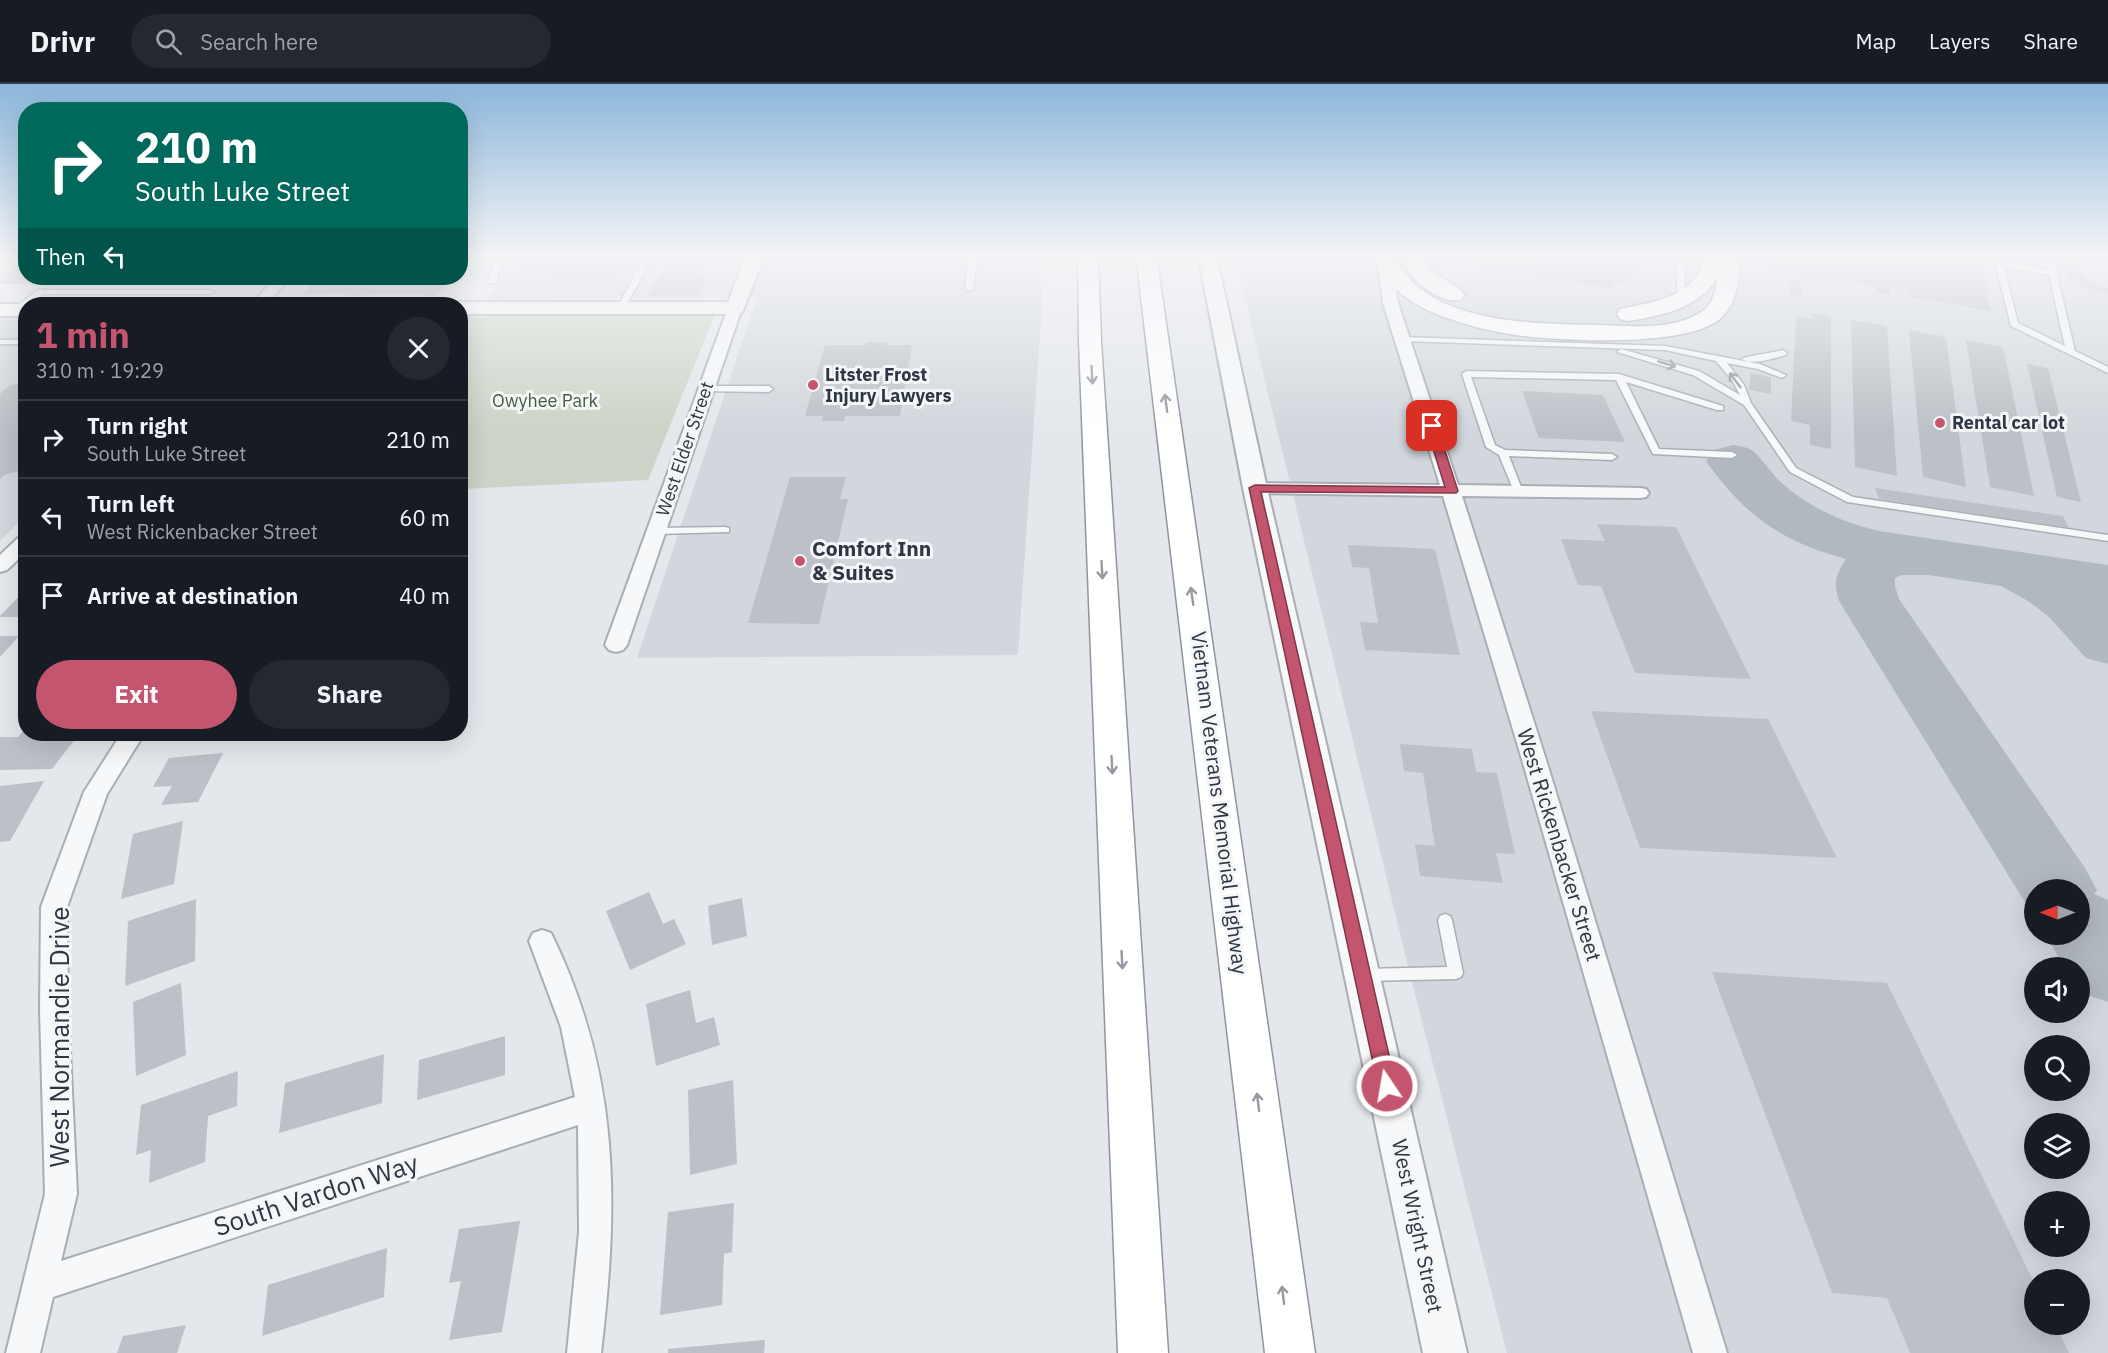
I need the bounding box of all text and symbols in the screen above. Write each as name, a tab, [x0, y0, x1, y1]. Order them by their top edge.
search box	[131, 14, 551, 68]
text: Drivr	[30, 23, 95, 60]
icon: search	[152, 25, 185, 58]
text: Search here	[200, 27, 318, 56]
text: Map	[1856, 27, 1896, 55]
text: Layers	[1929, 27, 1991, 55]
text: Share	[2024, 27, 2078, 55]
text: 210 m	[135, 120, 258, 175]
icon: right	[36, 126, 114, 204]
text: South Luke Street	[135, 173, 350, 208]
icon: left	[98, 240, 131, 273]
text: Then	[36, 242, 86, 271]
text: 1 min	[36, 311, 130, 358]
button: close	[387, 317, 450, 380]
text: 310 m · 19:29	[36, 357, 164, 384]
one-way arrow	[1657, 359, 1676, 370]
place label: Litster Frost Injury Lawyers	[825, 363, 951, 407]
one-way arrow	[1086, 365, 1097, 385]
one-way arrow	[1729, 372, 1742, 388]
marker: Litster Frost Injury Lawyers	[806, 378, 820, 392]
street label: West Elder Street	[651, 379, 718, 519]
park label: Owyhee Park	[492, 389, 599, 412]
one-way arrow	[1160, 393, 1171, 413]
pin	[1406, 400, 1457, 451]
icon: arrive	[1415, 409, 1448, 442]
text: Turn right	[87, 411, 188, 440]
place label: Rental car lot	[1952, 411, 2065, 434]
marker: Rental car lot	[1933, 416, 1947, 430]
icon: right	[36, 423, 69, 456]
text: 210 m	[386, 425, 450, 454]
text: South Luke Street	[87, 440, 246, 467]
text: Turn left	[87, 489, 175, 518]
icon: left	[36, 501, 69, 534]
text: 60 m	[399, 503, 450, 532]
text: West Rickenbacker Street	[87, 518, 318, 545]
place label: Comfort Inn & Suites	[812, 534, 931, 586]
marker: Comfort Inn & Suites	[793, 554, 807, 568]
one-way arrow	[1097, 560, 1108, 580]
icon: arrive	[36, 579, 69, 612]
text: Arrive at destination	[87, 581, 298, 610]
text: 40 m	[399, 581, 450, 610]
one-way arrow	[1186, 586, 1197, 606]
street label: Vietnam Veterans Memorial Highway	[1185, 630, 1255, 977]
button: Exit	[36, 660, 237, 729]
button: Share	[249, 660, 450, 729]
street label: West Rickenbacker Street	[1511, 725, 1609, 965]
one-way arrow	[1107, 754, 1118, 774]
north arrow	[2024, 879, 2090, 945]
map controls	[2024, 879, 2090, 1335]
street label: West Normandie Drive	[42, 907, 76, 1167]
one-way arrow	[1117, 949, 1128, 969]
button: sound	[2024, 957, 2090, 1023]
button: search	[2024, 1035, 2090, 1101]
position arrow	[1355, 1054, 1419, 1118]
one-way arrow	[1252, 1092, 1263, 1112]
button: layers	[2024, 1113, 2090, 1179]
street label: West Wright Street	[1386, 1136, 1450, 1315]
street label: South Vardon Way	[209, 1145, 422, 1243]
button: +	[2024, 1191, 2090, 1257]
button: −	[2024, 1269, 2090, 1335]
one-way arrow	[1277, 1286, 1288, 1305]

